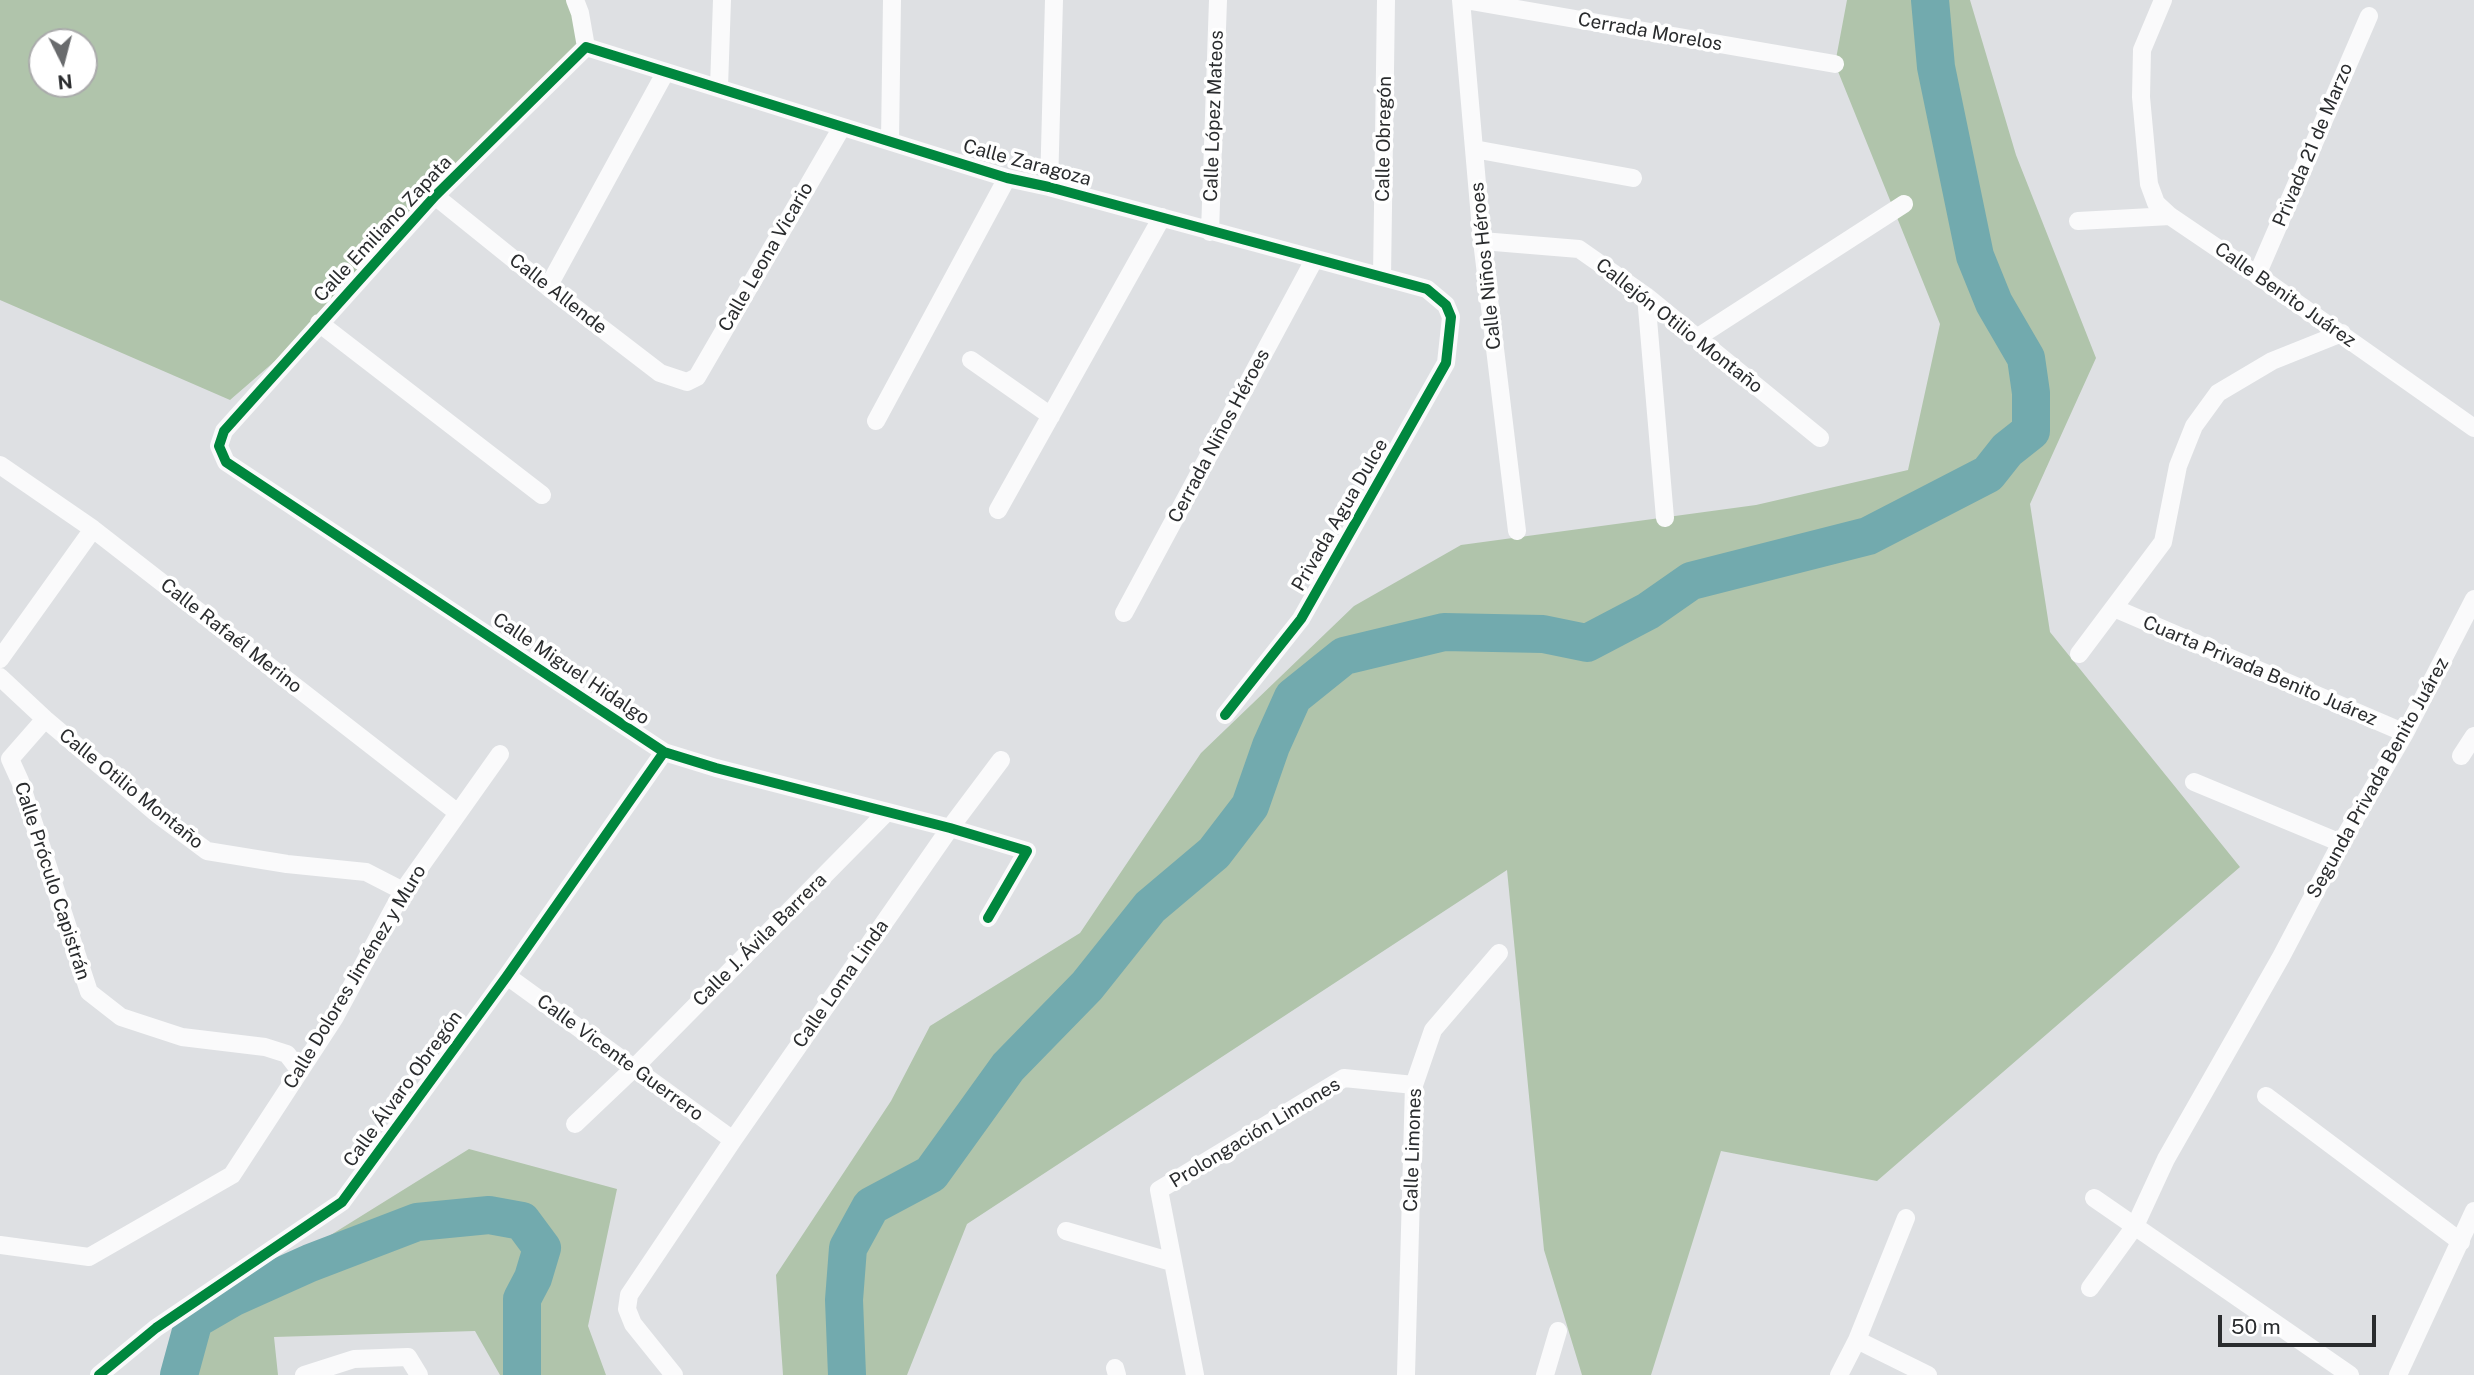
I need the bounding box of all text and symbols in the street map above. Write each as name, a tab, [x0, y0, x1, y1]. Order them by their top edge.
street label: Cerrada Morelos	[1576, 8, 1724, 56]
north arrow	[28, 28, 98, 98]
street label: Calle López Mateos	[1200, 30, 1228, 202]
street label: Privada 21 de Marzo	[2268, 60, 2358, 230]
text: N	[56, 70, 74, 94]
street label: Calle Obregón	[1372, 76, 1396, 202]
street label: Calle Zaragoza	[960, 135, 1094, 191]
street label: Calle Emiliano Zapata	[309, 151, 457, 307]
street label: Calle Leona Vicario	[714, 178, 818, 336]
street label: Calle Niños Héroes	[1466, 181, 1506, 351]
street label: Calle Benito Juárez	[2210, 238, 2360, 352]
street label: Calle Allende	[505, 249, 611, 339]
street label: Callejón Otilio Montaño	[1591, 254, 1767, 398]
street label: Cerrada Niños Héroes	[1163, 345, 1275, 527]
street label: Privada Agua Dulce	[1287, 435, 1393, 595]
street label: Calle Rafaél Merino	[156, 574, 306, 698]
street label: Calle Miguel Hidalgo	[488, 608, 654, 730]
street label: Cuarta Privada Benito Juárez	[2139, 611, 2381, 731]
street label: Segunda Privada Benito Juárez	[2302, 654, 2454, 902]
street label: Calle Otilio Montaño	[54, 724, 208, 854]
street label: Calle Próculo Capistrán	[9, 779, 95, 983]
street label: Calle Dolores Jiménez y Muro	[279, 861, 431, 1093]
street label: Calle J. Ávila Barrera	[688, 868, 832, 1012]
street label: Calle Loma Linda	[788, 916, 894, 1052]
street label: Calle Vicente Guerrero	[532, 990, 708, 1126]
street label: Calle Álvaro Obregón	[339, 1007, 467, 1171]
street label: Prolongación Limones	[1166, 1073, 1344, 1193]
street label: Calle Limones	[1399, 1088, 1427, 1212]
scale bar	[2222, 1302, 2380, 1346]
text: 50 m	[2231, 1314, 2281, 1339]

